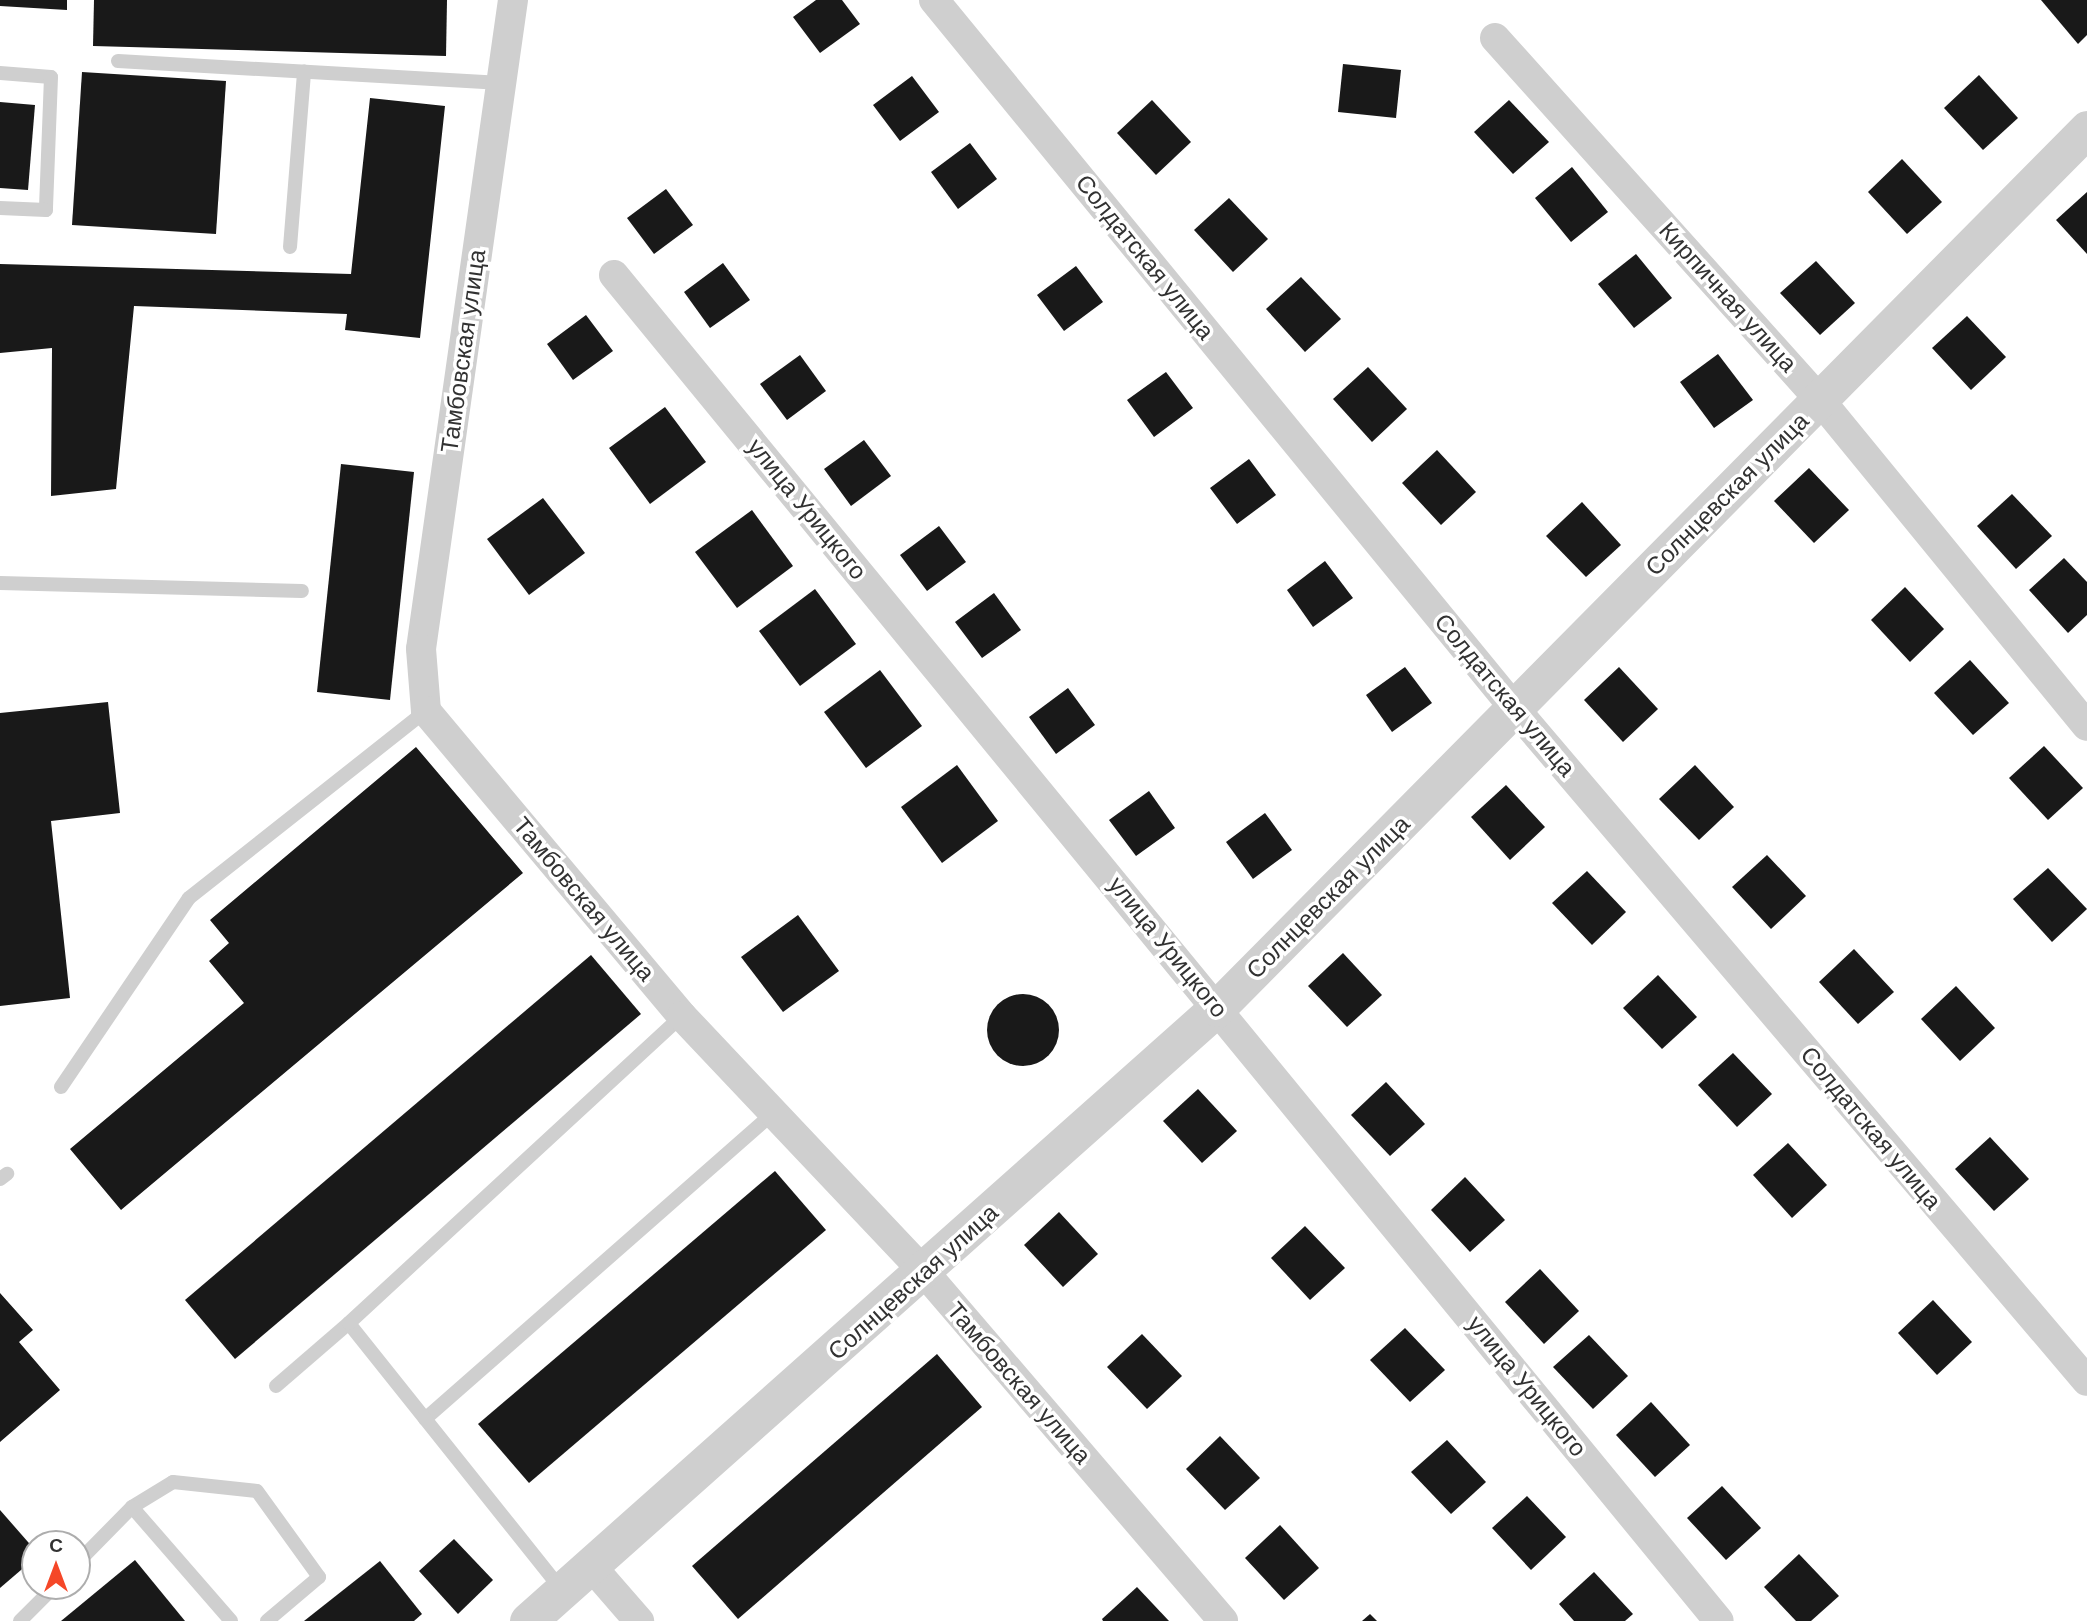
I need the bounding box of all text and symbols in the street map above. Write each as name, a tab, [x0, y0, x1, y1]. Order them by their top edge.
street label: Солдатская улица	[1070, 169, 1220, 345]
street label: Кирпичная улица	[1653, 216, 1803, 378]
street label: Тамбовская улица	[434, 248, 492, 454]
street label: Солнцевская улица	[1639, 406, 1815, 582]
street label: улица Урицкого	[741, 433, 873, 585]
street label: Солдатская улица	[1428, 608, 1582, 782]
street label: Солнцевская улица	[1240, 809, 1416, 985]
street label: Тамбовская улица	[507, 811, 661, 987]
street label: улица Урицкого	[1102, 871, 1234, 1023]
street label: Солдатская улица	[1794, 1041, 1948, 1215]
street label: Солнцевская улица	[822, 1198, 1004, 1366]
street label: Тамбовская улица	[941, 1296, 1097, 1470]
street label: улица Урицкого	[1461, 1310, 1593, 1462]
north arrow	[21, 1530, 91, 1600]
text: С	[49, 1535, 63, 1556]

